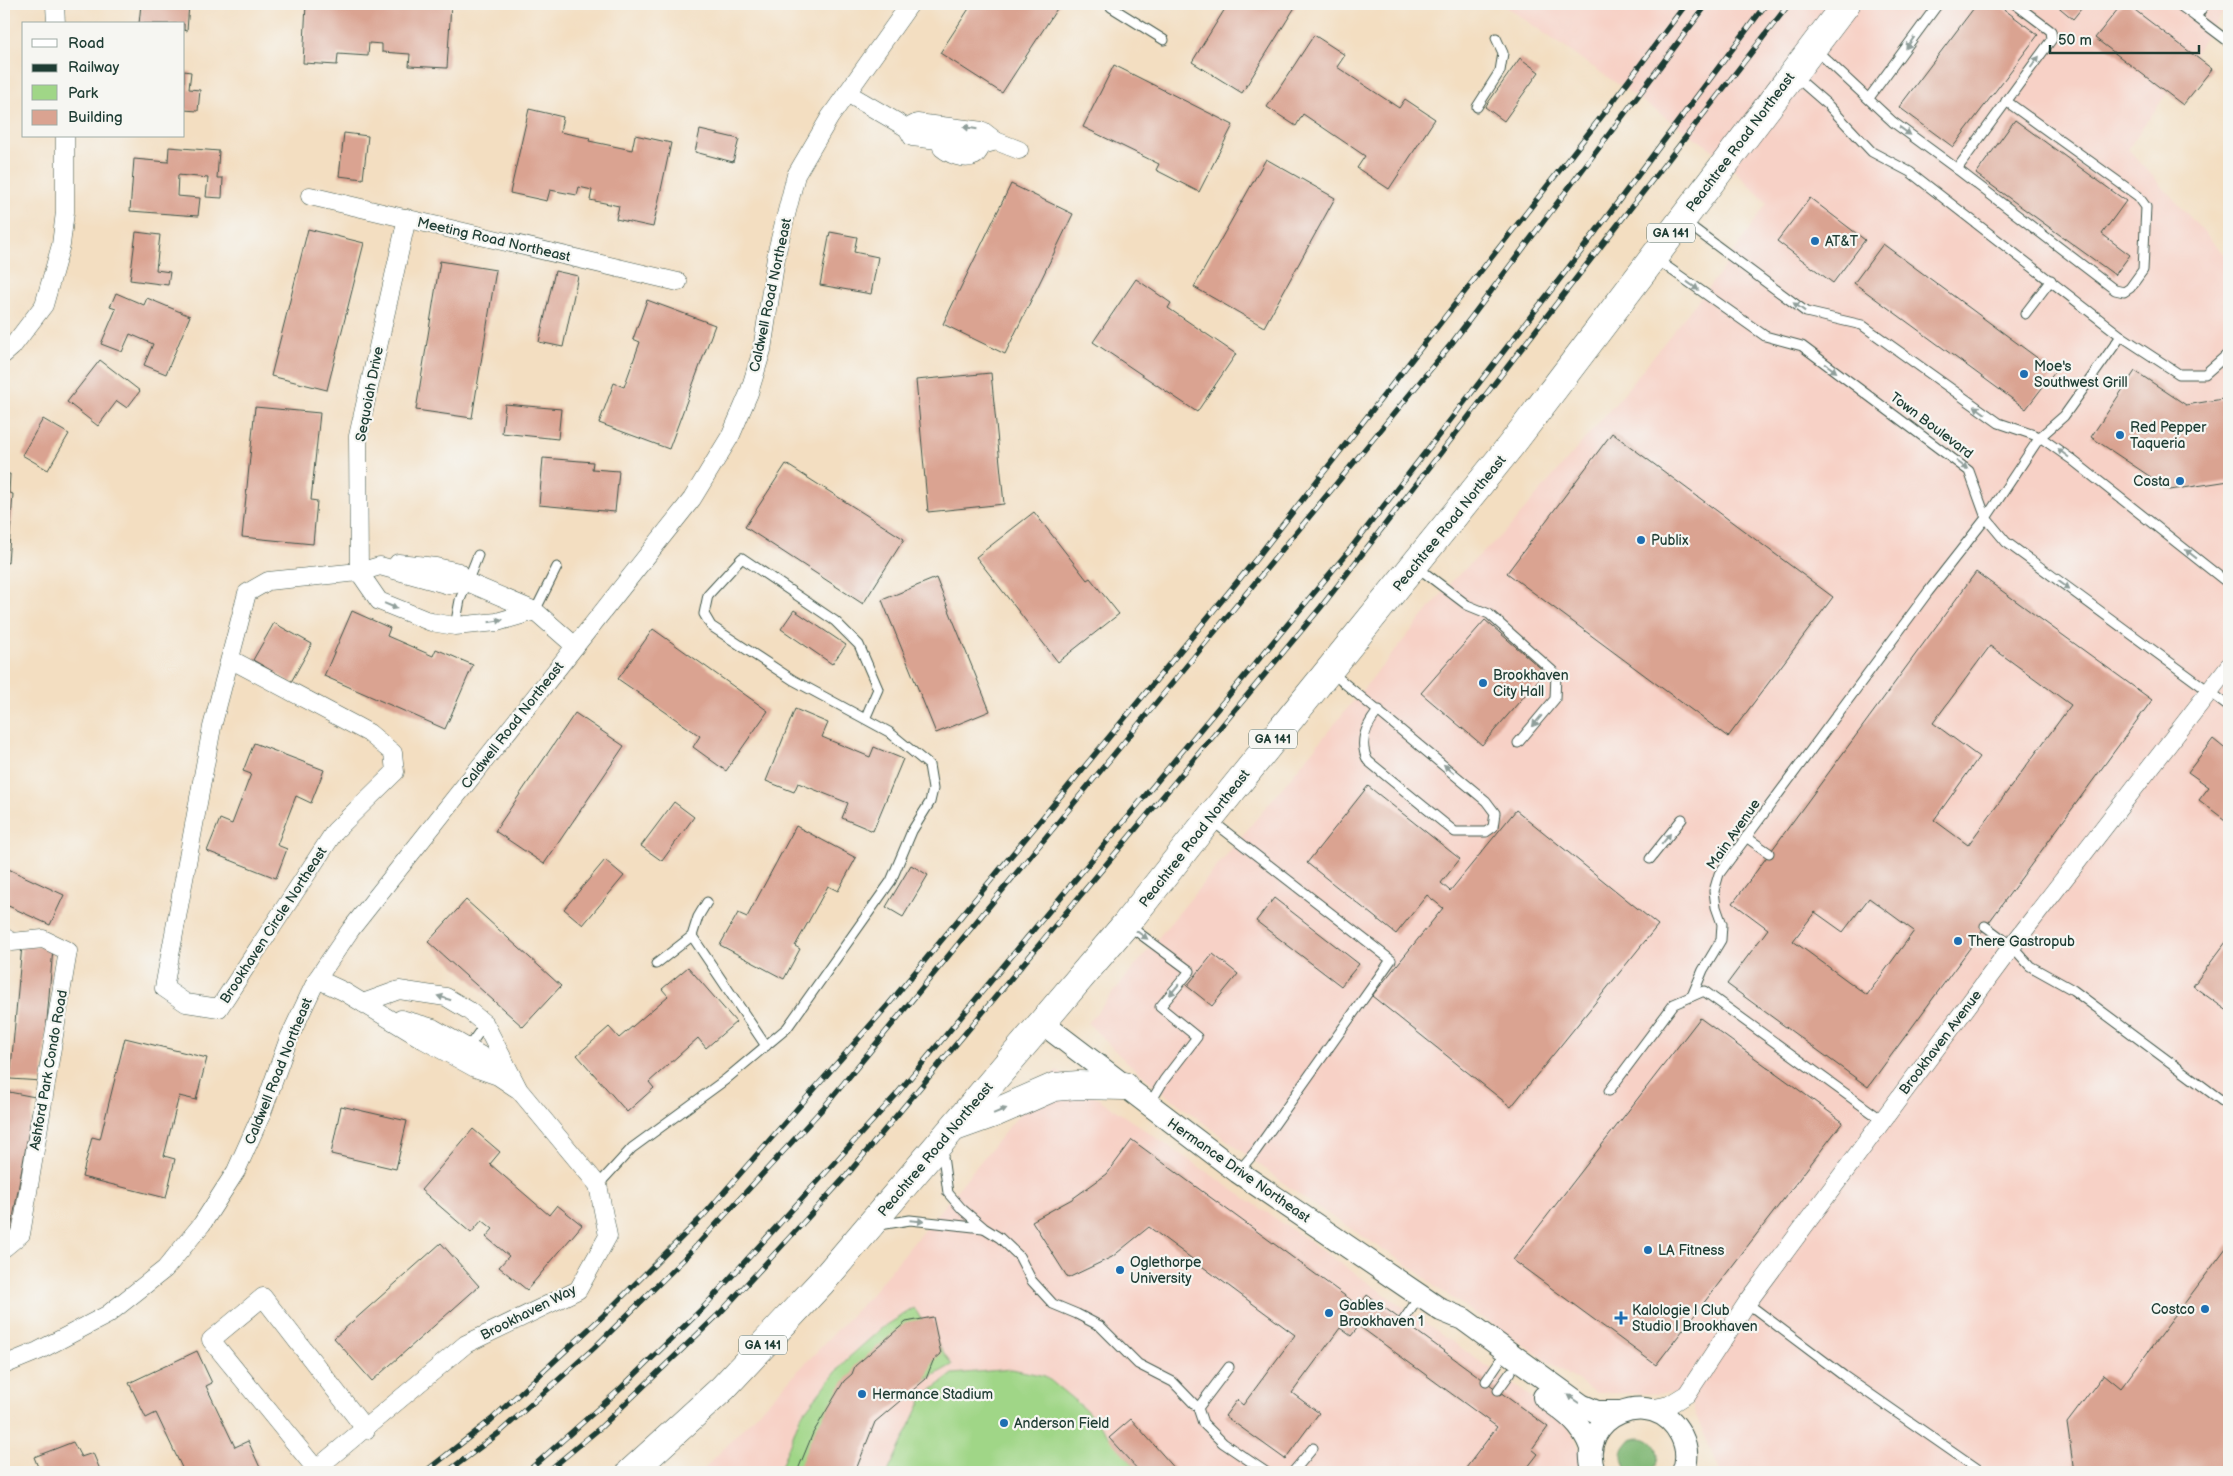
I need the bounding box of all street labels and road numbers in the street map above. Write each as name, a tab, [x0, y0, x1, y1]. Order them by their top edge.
street label: Peachtree Road Northeast	[1682, 69, 1799, 215]
street label: Meeting Road Northeast	[416, 214, 573, 266]
street label: Caldwell Road Northeast	[746, 216, 795, 374]
road number: GA 141	[1647, 224, 1695, 242]
street label: Sequoiah Drive	[352, 345, 387, 443]
street label: Town Boulevard	[1887, 389, 1977, 462]
street label: Peachtree Road Northeast	[1389, 451, 1510, 595]
street label: Caldwell Road Northeast	[457, 658, 568, 792]
road number: GA 141	[1249, 730, 1297, 749]
street label: Peachtree Road Northeast	[1135, 766, 1254, 910]
street label: Main Avenue	[1703, 796, 1764, 873]
street label: Brookhaven Circle Northeast	[216, 843, 331, 1007]
street label: Brookhaven Avenue	[1896, 987, 1985, 1098]
street label: Ashford Park Condo Road	[26, 989, 71, 1152]
street label: Caldwell Road Northeast	[241, 995, 316, 1147]
street label: Peachtree Road Northeast	[874, 1078, 997, 1220]
street label: Hermance Drive Northeast	[1164, 1115, 1314, 1227]
street label: Brookhaven Way	[478, 1281, 579, 1344]
road number: GA 141	[739, 1336, 787, 1354]

